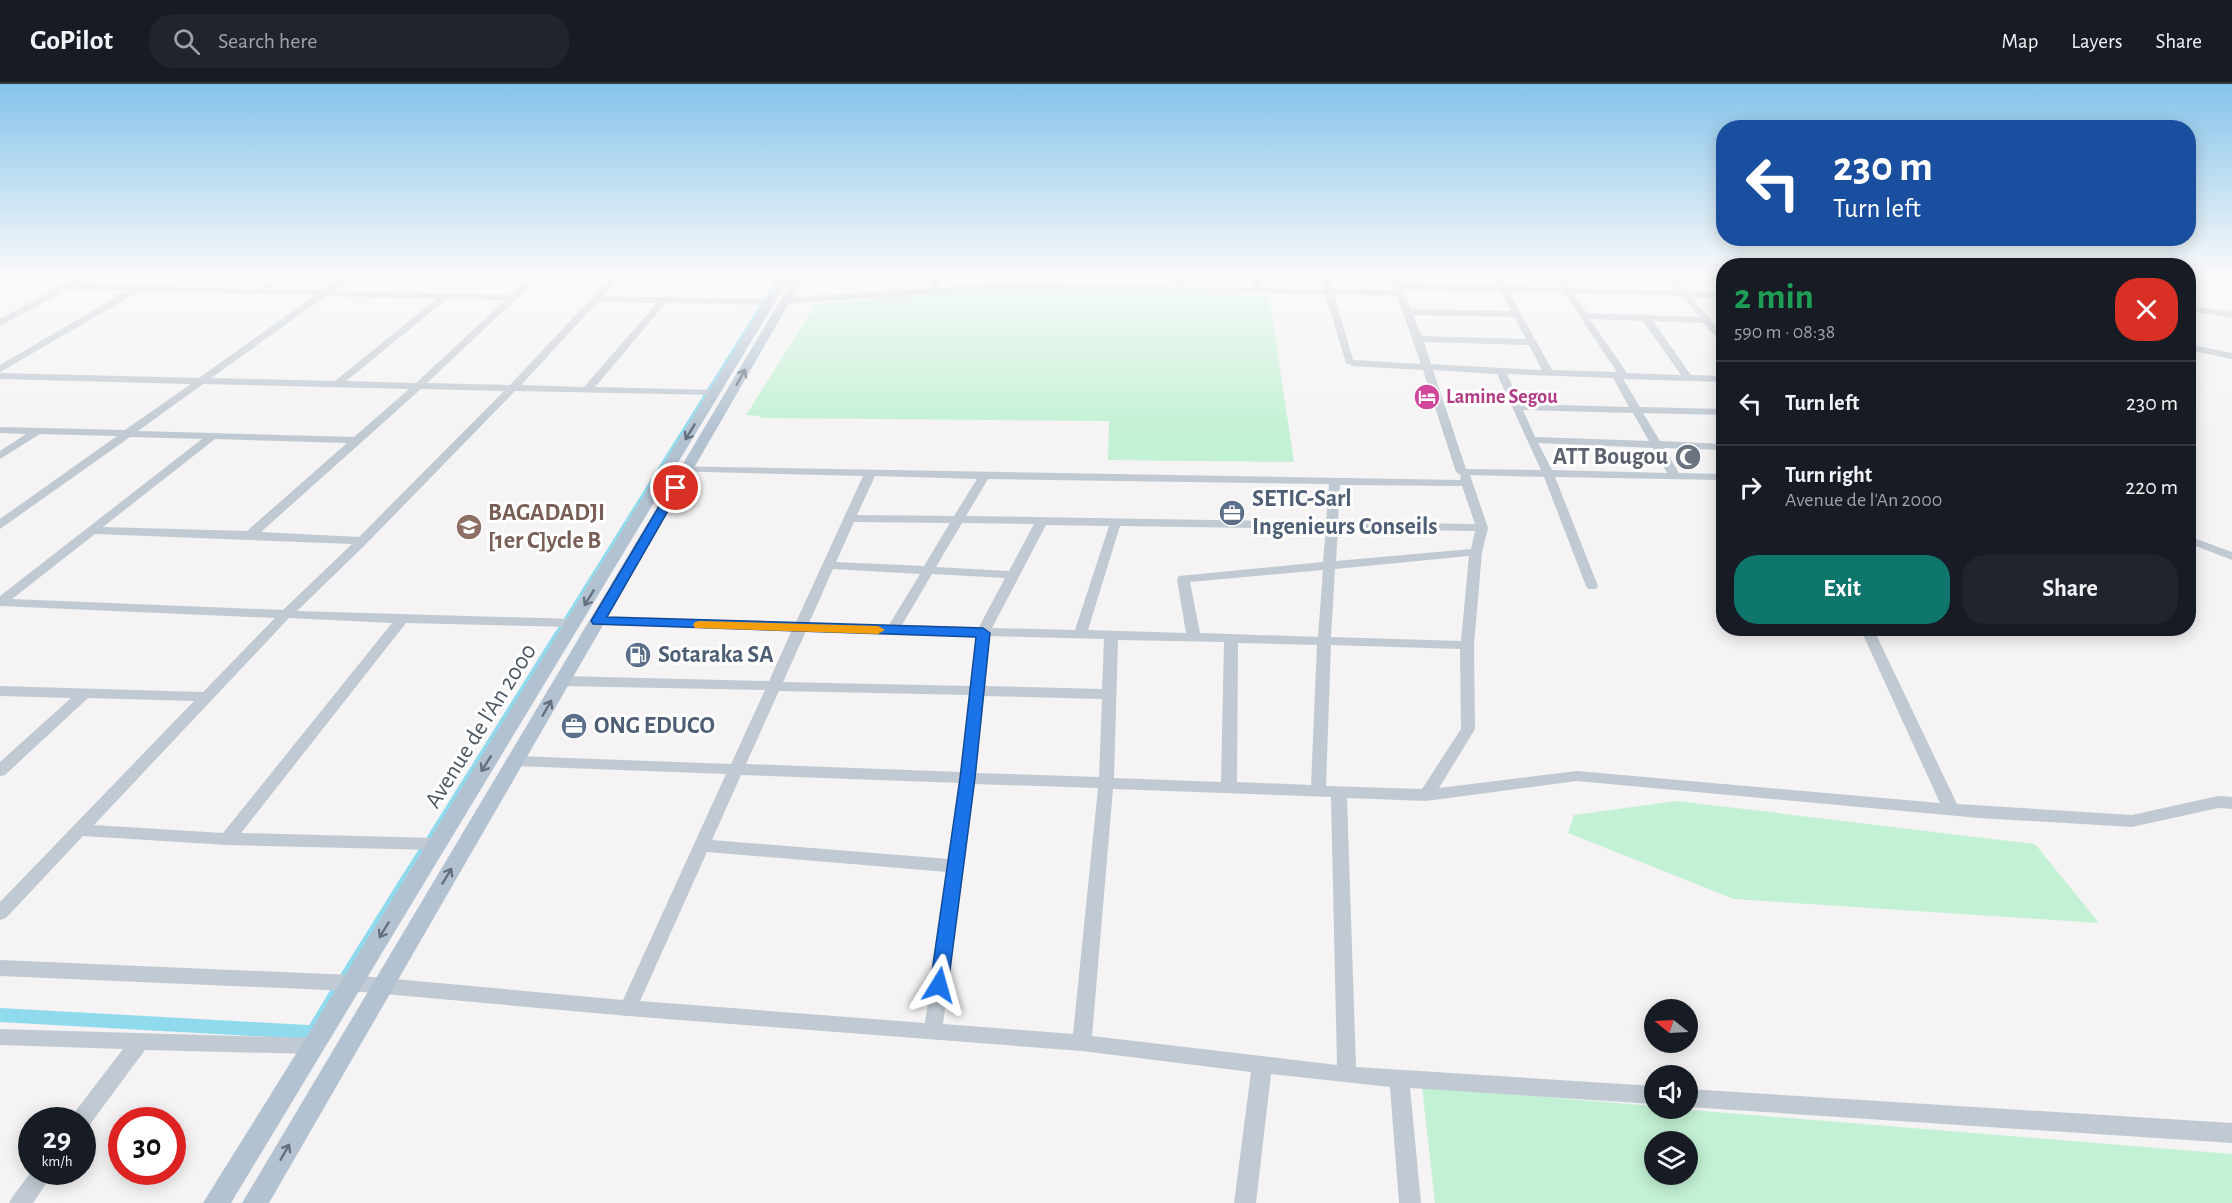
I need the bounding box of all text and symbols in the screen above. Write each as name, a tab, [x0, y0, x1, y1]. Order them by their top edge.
search box	[149, 14, 569, 68]
icon: search	[170, 25, 203, 58]
text: GoPilot	[30, 27, 113, 55]
text: Search here	[218, 30, 318, 52]
text: Map	[2002, 31, 2038, 52]
text: Layers	[2071, 31, 2122, 52]
text: Share	[2155, 31, 2202, 52]
icon: left	[1734, 144, 1812, 222]
text: 230 m	[1833, 146, 1933, 188]
text: Turn left	[1833, 195, 1921, 222]
button: close	[2115, 278, 2178, 341]
text: 2 min	[1734, 279, 1814, 315]
text: 590 m · 08:38	[1734, 322, 1835, 342]
one-way arrow	[735, 368, 747, 385]
hotel icon: Lamine Segou	[1412, 382, 1442, 412]
place label: Lamine Segou	[1446, 387, 1558, 407]
icon: left	[1734, 387, 1767, 420]
text: Turn left	[1785, 392, 1859, 414]
text: 230 m	[2126, 392, 2178, 414]
one-way arrow	[684, 423, 696, 440]
mosque icon: ATT Bougou	[1673, 442, 1703, 472]
place label: ATT Bougou	[1553, 445, 1668, 469]
pin	[650, 462, 701, 513]
text: Turn right	[1785, 464, 1872, 486]
icon: arrive	[659, 471, 692, 504]
icon: right	[1734, 471, 1767, 504]
text: 220 m	[2125, 476, 2178, 498]
place label: SETIC-Sarl Ingenieurs Conseils	[1252, 487, 1438, 539]
text: Avenue de l'An 2000	[1785, 490, 1942, 510]
office icon: SETIC-Sarl Ingenieurs Conseils	[1217, 498, 1247, 528]
place label: BAGADADJI [1er C]ycle B	[488, 501, 605, 553]
school or university icon: BAGADADJI [1er C]ycle B	[454, 512, 484, 542]
button: Exit	[1734, 555, 1950, 624]
button: Share	[1962, 555, 2178, 624]
one-way arrow	[582, 589, 594, 606]
street label: Avenue de l'An 2000	[421, 640, 541, 812]
fuel station icon: Sotaraka SA	[623, 640, 653, 670]
place label: Sotaraka SA	[658, 643, 774, 667]
one-way arrow	[541, 700, 553, 717]
office icon: ONG EDUCO	[559, 711, 589, 741]
place label: ONG EDUCO	[594, 714, 715, 738]
one-way arrow	[479, 755, 492, 772]
one-way arrow	[442, 868, 454, 885]
one-way arrow	[377, 921, 389, 938]
position arrow	[907, 953, 971, 1017]
north arrow	[1644, 999, 1698, 1053]
map controls	[1644, 999, 1698, 1185]
button: sound	[1644, 1065, 1698, 1119]
speed limit sign: 30	[108, 1107, 186, 1185]
text: 29	[43, 1124, 71, 1154]
button: layers	[1644, 1131, 1698, 1185]
one-way arrow	[279, 1144, 291, 1161]
text: km/h	[42, 1154, 72, 1169]

